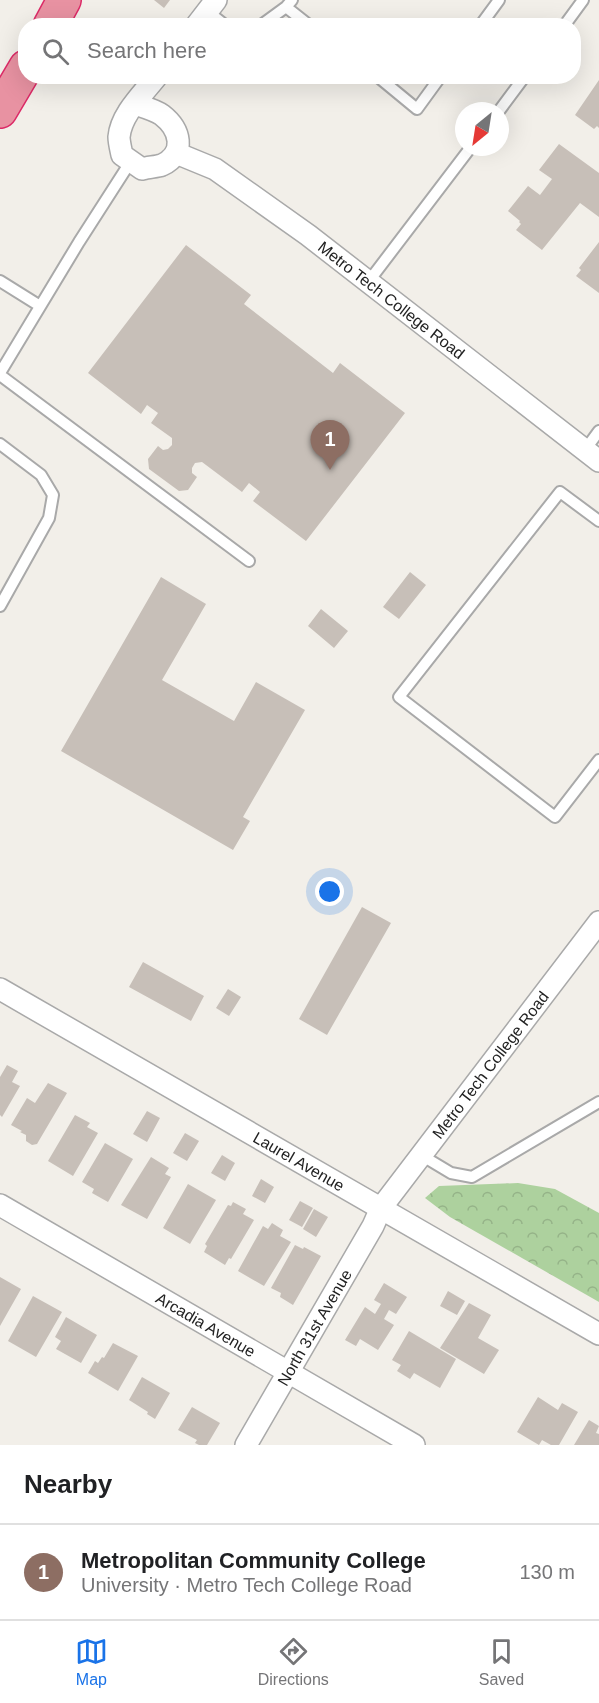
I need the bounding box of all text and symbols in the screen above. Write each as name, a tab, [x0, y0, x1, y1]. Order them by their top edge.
search box	[18, 18, 581, 84]
icon: search	[39, 35, 72, 68]
text: Search here	[87, 38, 207, 63]
north arrow	[455, 102, 509, 156]
street label: Metro Tech College Road	[315, 238, 468, 362]
pin: 1	[310, 420, 350, 470]
your location	[315, 877, 344, 906]
street label: Metro Tech College Road	[429, 988, 552, 1142]
street label: Laurel Avenue	[250, 1128, 348, 1194]
street label: North 31st Avenue	[274, 1266, 355, 1388]
street label: Arcadia Avenue	[153, 1289, 259, 1360]
text: Nearby	[24, 1469, 112, 1499]
text: Metropolitan Community College	[81, 1548, 426, 1573]
text: 1	[38, 1561, 49, 1583]
text: 130 m	[519, 1561, 575, 1583]
text: University · Metro Tech College Road	[81, 1574, 412, 1596]
tab: Map	[75, 1635, 108, 1689]
tab: Directions	[258, 1635, 329, 1689]
tab: Saved	[479, 1635, 524, 1689]

